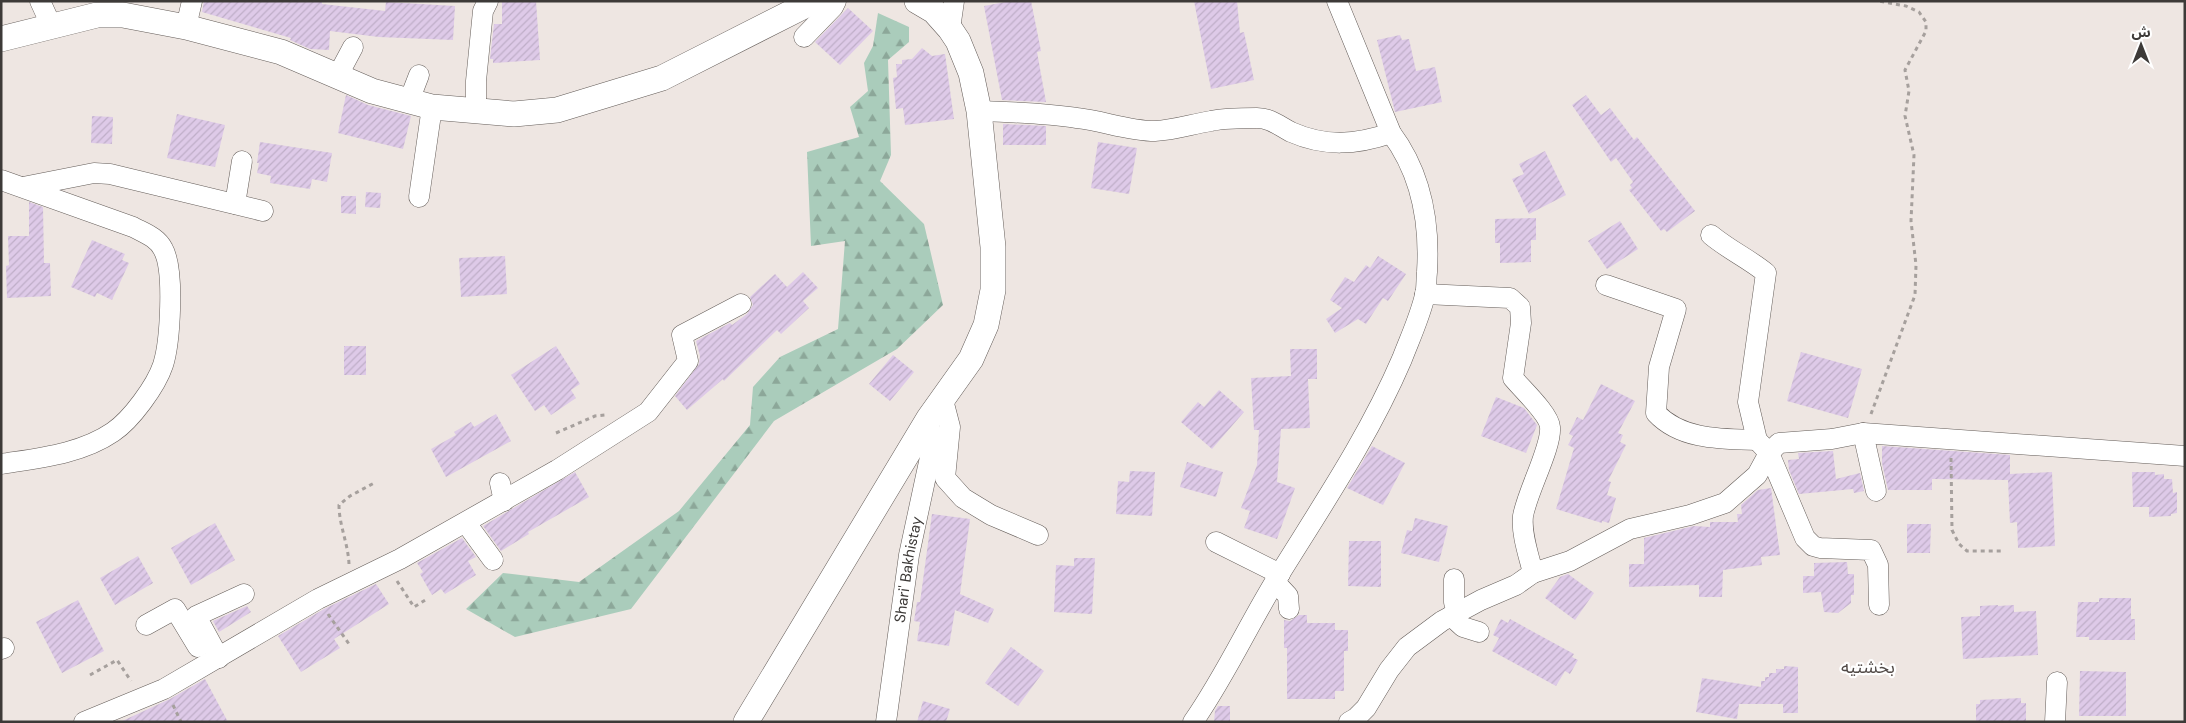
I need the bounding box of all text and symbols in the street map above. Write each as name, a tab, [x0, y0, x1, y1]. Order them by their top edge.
north arrow	[2116, 20, 2166, 70]
text: ش	[2131, 23, 2151, 41]
street label: Shari' Bakhistay	[890, 514, 927, 624]
district label: بخشتيه	[1841, 655, 1895, 679]

